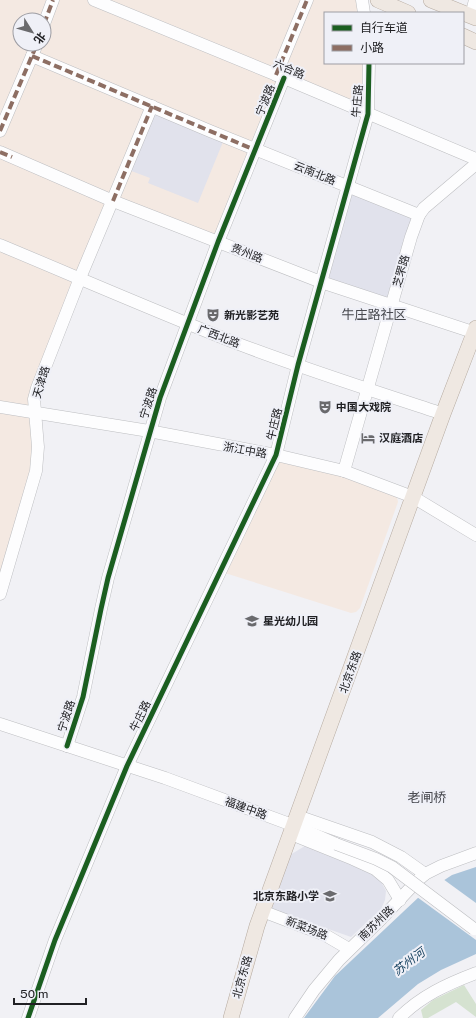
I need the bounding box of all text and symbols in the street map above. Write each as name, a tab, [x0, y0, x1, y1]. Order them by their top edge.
north arrow	[12, 12, 52, 52]
legend	[324, 12, 464, 64]
text: 自行车道	[360, 21, 408, 35]
text: 北	[32, 30, 48, 46]
text: 小路	[360, 41, 384, 55]
street label: 六合路	[271, 57, 307, 81]
street label: 宁波路	[253, 82, 277, 118]
street label: 牛庄路	[350, 84, 364, 118]
street label: 云南北路	[292, 159, 338, 187]
street label: 贵州路	[229, 241, 265, 265]
street label: 芝罘路	[391, 253, 411, 289]
theatre icon: 新光影艺苑	[205, 307, 221, 323]
district label: 牛庄路社区	[341, 307, 407, 322]
place label: 新光影艺苑	[224, 309, 279, 321]
street label: 广西北路	[196, 323, 242, 349]
street label: 天津路	[30, 364, 52, 400]
street label: 宁波路	[137, 385, 159, 421]
theatre icon: 中国大戏院	[317, 399, 333, 415]
place label: 中国大戏院	[336, 401, 391, 413]
street label: 牛庄路	[264, 407, 284, 441]
hotel icon: 汉庭酒店	[360, 430, 376, 446]
place label: 汉庭酒店	[379, 432, 423, 444]
street label: 浙江中路	[222, 440, 268, 460]
school or university icon: 星光幼儿园	[244, 613, 260, 629]
place label: 星光幼儿园	[263, 615, 318, 627]
street label: 北京东路	[337, 649, 363, 695]
street label: 宁波路	[55, 698, 77, 734]
street label: 牛庄路	[127, 699, 153, 733]
district label: 老闸桥	[407, 790, 447, 805]
street label: 福建中路	[223, 795, 269, 821]
school or university icon: 北京东路小学	[322, 888, 338, 904]
place label: 北京东路小学	[253, 890, 319, 902]
street label: 南苏州路	[356, 903, 396, 943]
street label: 新菜场路	[284, 915, 330, 941]
water label: 苏州河	[390, 944, 429, 978]
street label: 北京东路	[230, 954, 254, 1000]
scale bar	[14, 980, 86, 1006]
text: 50 m	[20, 987, 48, 1001]

